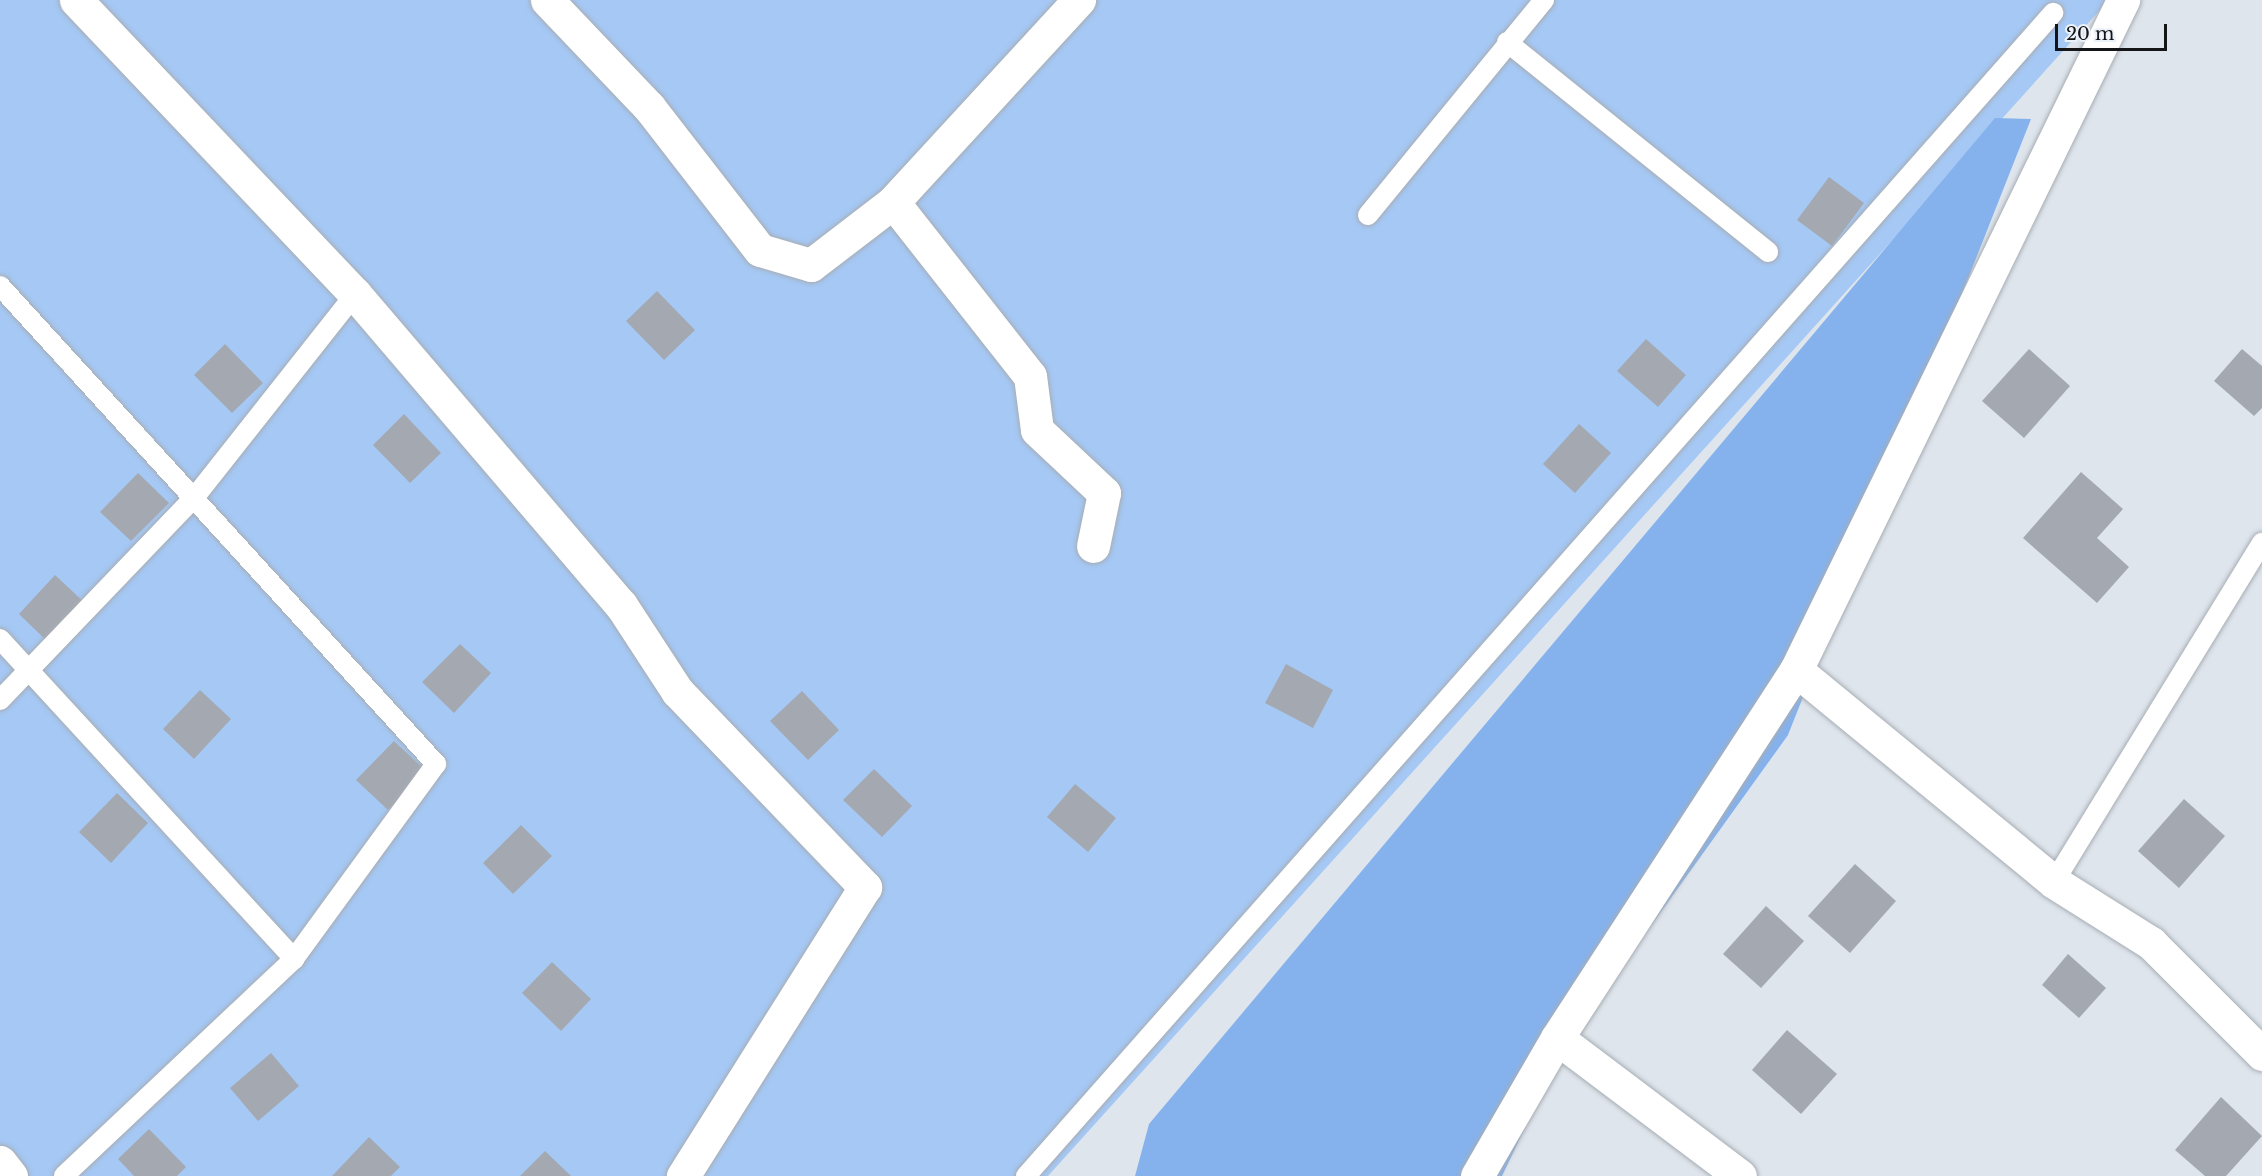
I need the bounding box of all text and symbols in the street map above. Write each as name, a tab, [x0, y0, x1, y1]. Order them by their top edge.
scale bar	[2058, 12, 2170, 50]
text: 20 m	[2066, 23, 2114, 45]

